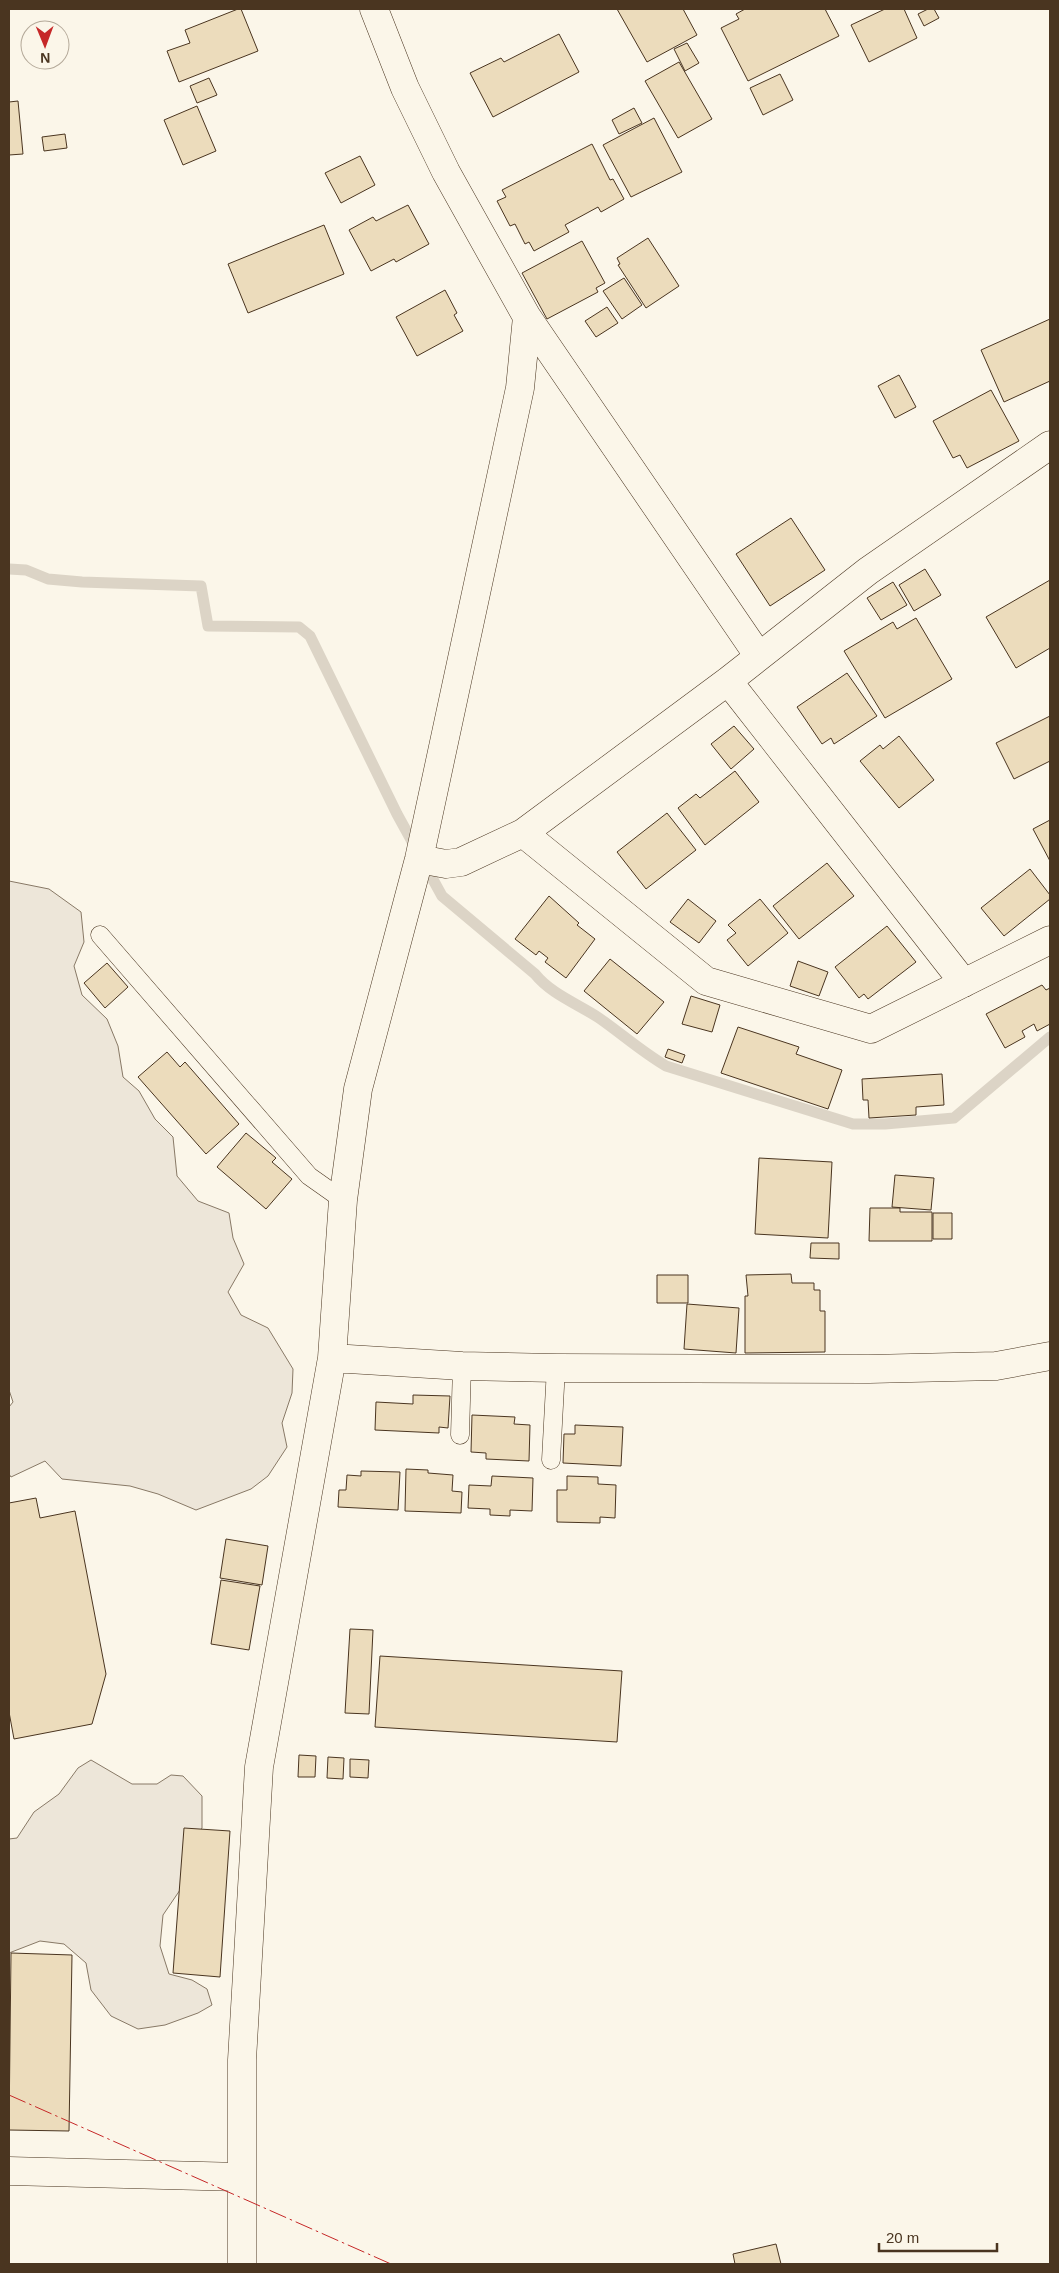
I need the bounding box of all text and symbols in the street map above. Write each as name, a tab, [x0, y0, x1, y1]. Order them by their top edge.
north arrow	[20, 20, 70, 70]
text: N	[40, 50, 50, 66]
scale bar	[879, 2220, 996, 2252]
text: 20 m	[886, 2229, 919, 2246]

